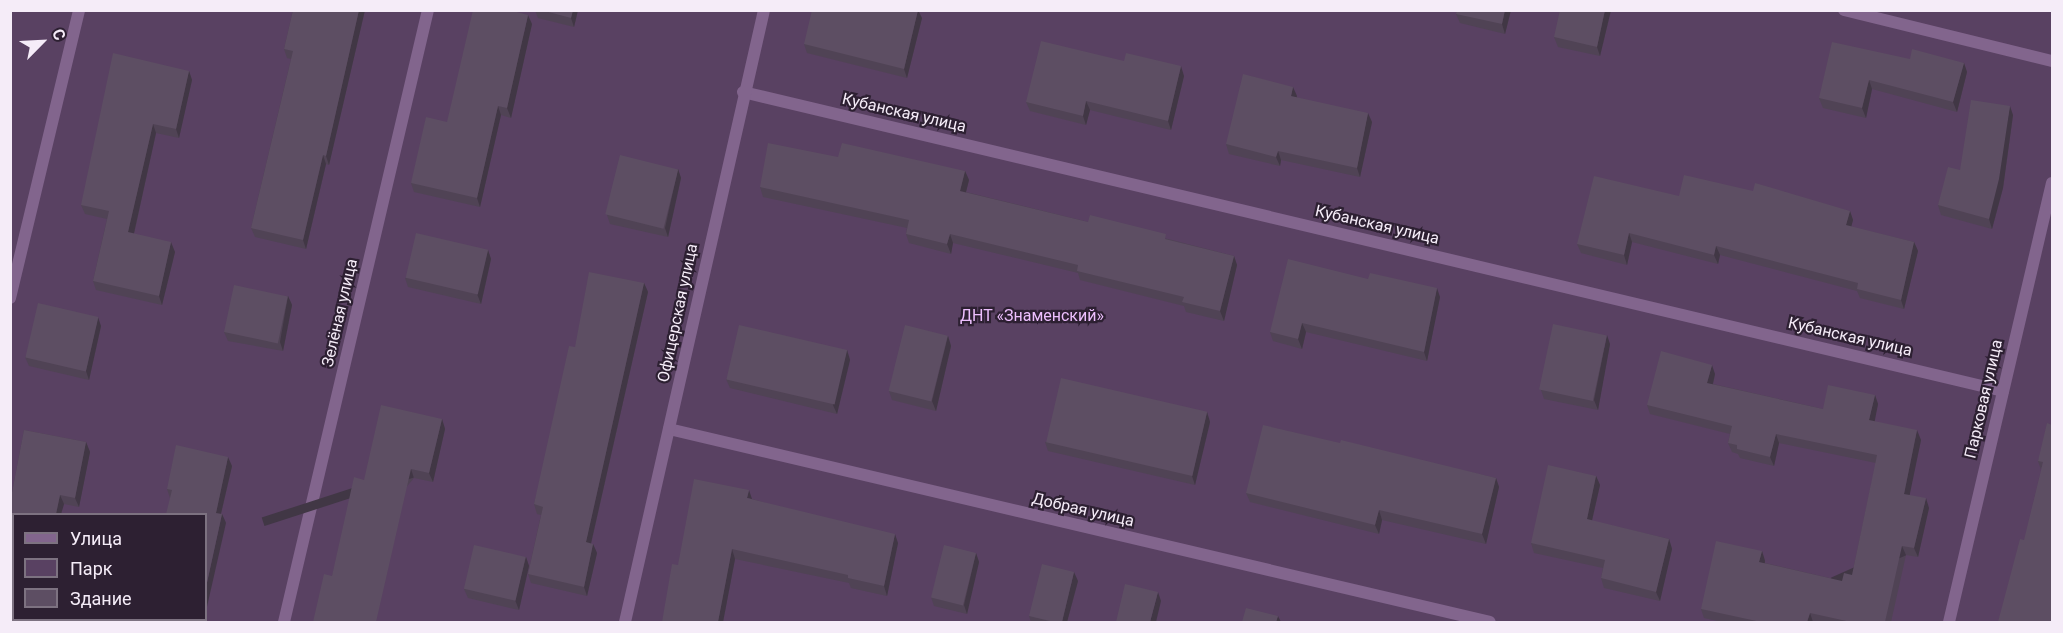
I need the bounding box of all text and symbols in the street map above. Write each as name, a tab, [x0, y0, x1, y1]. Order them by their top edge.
north arrow	[12, 12, 72, 72]
text: С	[48, 26, 70, 43]
street label: Кубанская улица	[840, 89, 968, 137]
street label: Кубанская улица	[1313, 201, 1441, 249]
street label: Офицерская улица	[654, 242, 702, 384]
street label: Зелёная улица	[318, 257, 362, 369]
park label: ДНТ «Знаменский»	[960, 306, 1104, 326]
street label: Кубанская улица	[1786, 313, 1914, 361]
street label: Парковая улица	[1961, 338, 2007, 460]
street label: Добрая улица	[1030, 489, 1136, 531]
legend	[12, 513, 207, 621]
text: Улица	[70, 528, 122, 549]
text: Парк	[70, 558, 112, 579]
text: Здание	[70, 588, 132, 609]

